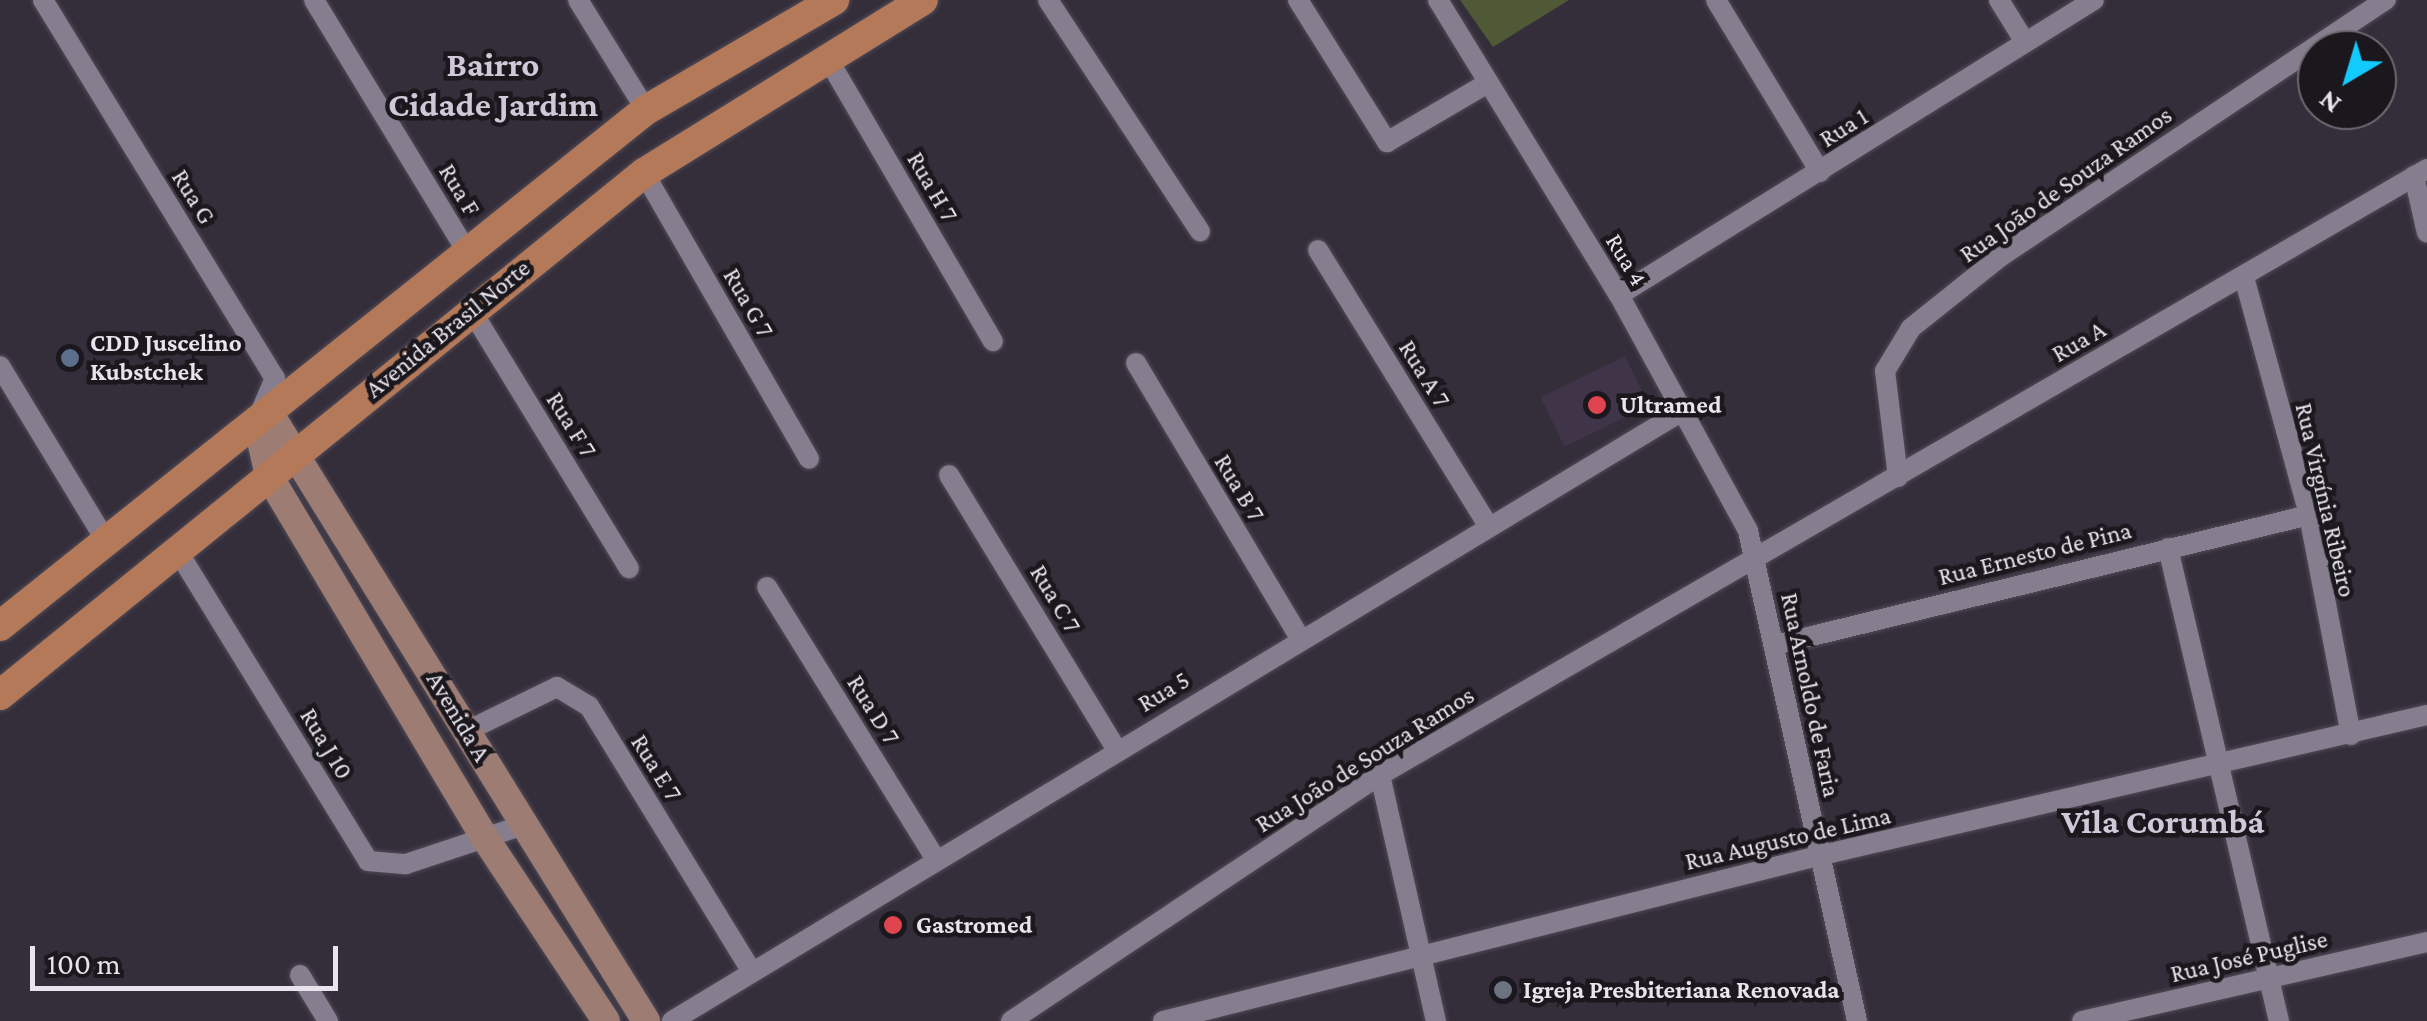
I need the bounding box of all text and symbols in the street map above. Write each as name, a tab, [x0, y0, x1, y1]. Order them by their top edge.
north arrow	[2297, 30, 2397, 130]
district label: Bairro Cidade Jardim	[388, 44, 598, 126]
text: N	[2312, 84, 2347, 121]
street label: Rua João de Souza Ramos	[1954, 100, 2178, 270]
street label: Rua 1	[1814, 102, 1874, 154]
street label: Rua H 7	[900, 147, 964, 227]
street label: Rua F	[432, 159, 486, 221]
street label: Rua G	[165, 164, 221, 230]
street label: Rua 4	[1599, 228, 1653, 292]
street label: Avenida Brasil Norte	[360, 253, 536, 405]
street label: Rua G 7	[716, 263, 780, 343]
street label: Rua A	[2047, 315, 2111, 369]
place label: CDD Juscelino Kubstchek	[90, 329, 242, 388]
street label: Rua A 7	[1392, 335, 1456, 413]
marker: CDD Juscelino Kubstchek	[59, 347, 81, 369]
street label: Rua F 7	[539, 387, 603, 463]
place label: Ultramed	[1620, 390, 1722, 420]
marker: Ultramed	[1584, 392, 1610, 418]
street label: Rua Virgínia Ribeiro	[2288, 400, 2362, 600]
street label: Rua B 7	[1207, 449, 1271, 527]
street label: Rua Ernesto de Pina	[1935, 516, 2135, 592]
street label: Rua C 7	[1023, 560, 1087, 638]
street label: Rua Arnoldo de Faria	[1774, 590, 1846, 800]
street label: Rua 5	[1133, 665, 1195, 719]
street label: Avenida A	[420, 667, 496, 767]
street label: Rua D 7	[840, 670, 906, 750]
street label: Rua João de Souza Ramos	[1250, 680, 1480, 840]
street label: Rua J 10	[293, 703, 359, 785]
street label: Rua E 7	[624, 729, 688, 807]
street label: Rua Augusto de Lima	[1682, 801, 1894, 877]
district label: Vila Corumbá	[2061, 801, 2265, 843]
place label: Gastromed	[916, 910, 1032, 940]
marker: Gastromed	[880, 912, 906, 938]
street label: Rua José Puglise	[2168, 924, 2330, 990]
scale bar	[35, 926, 342, 988]
text: 100 m	[47, 947, 121, 980]
place label: Igreja Presbiteriana Renovada	[1523, 975, 1840, 1005]
marker: Igreja Presbiteriana Renovada	[1492, 979, 1514, 1001]

